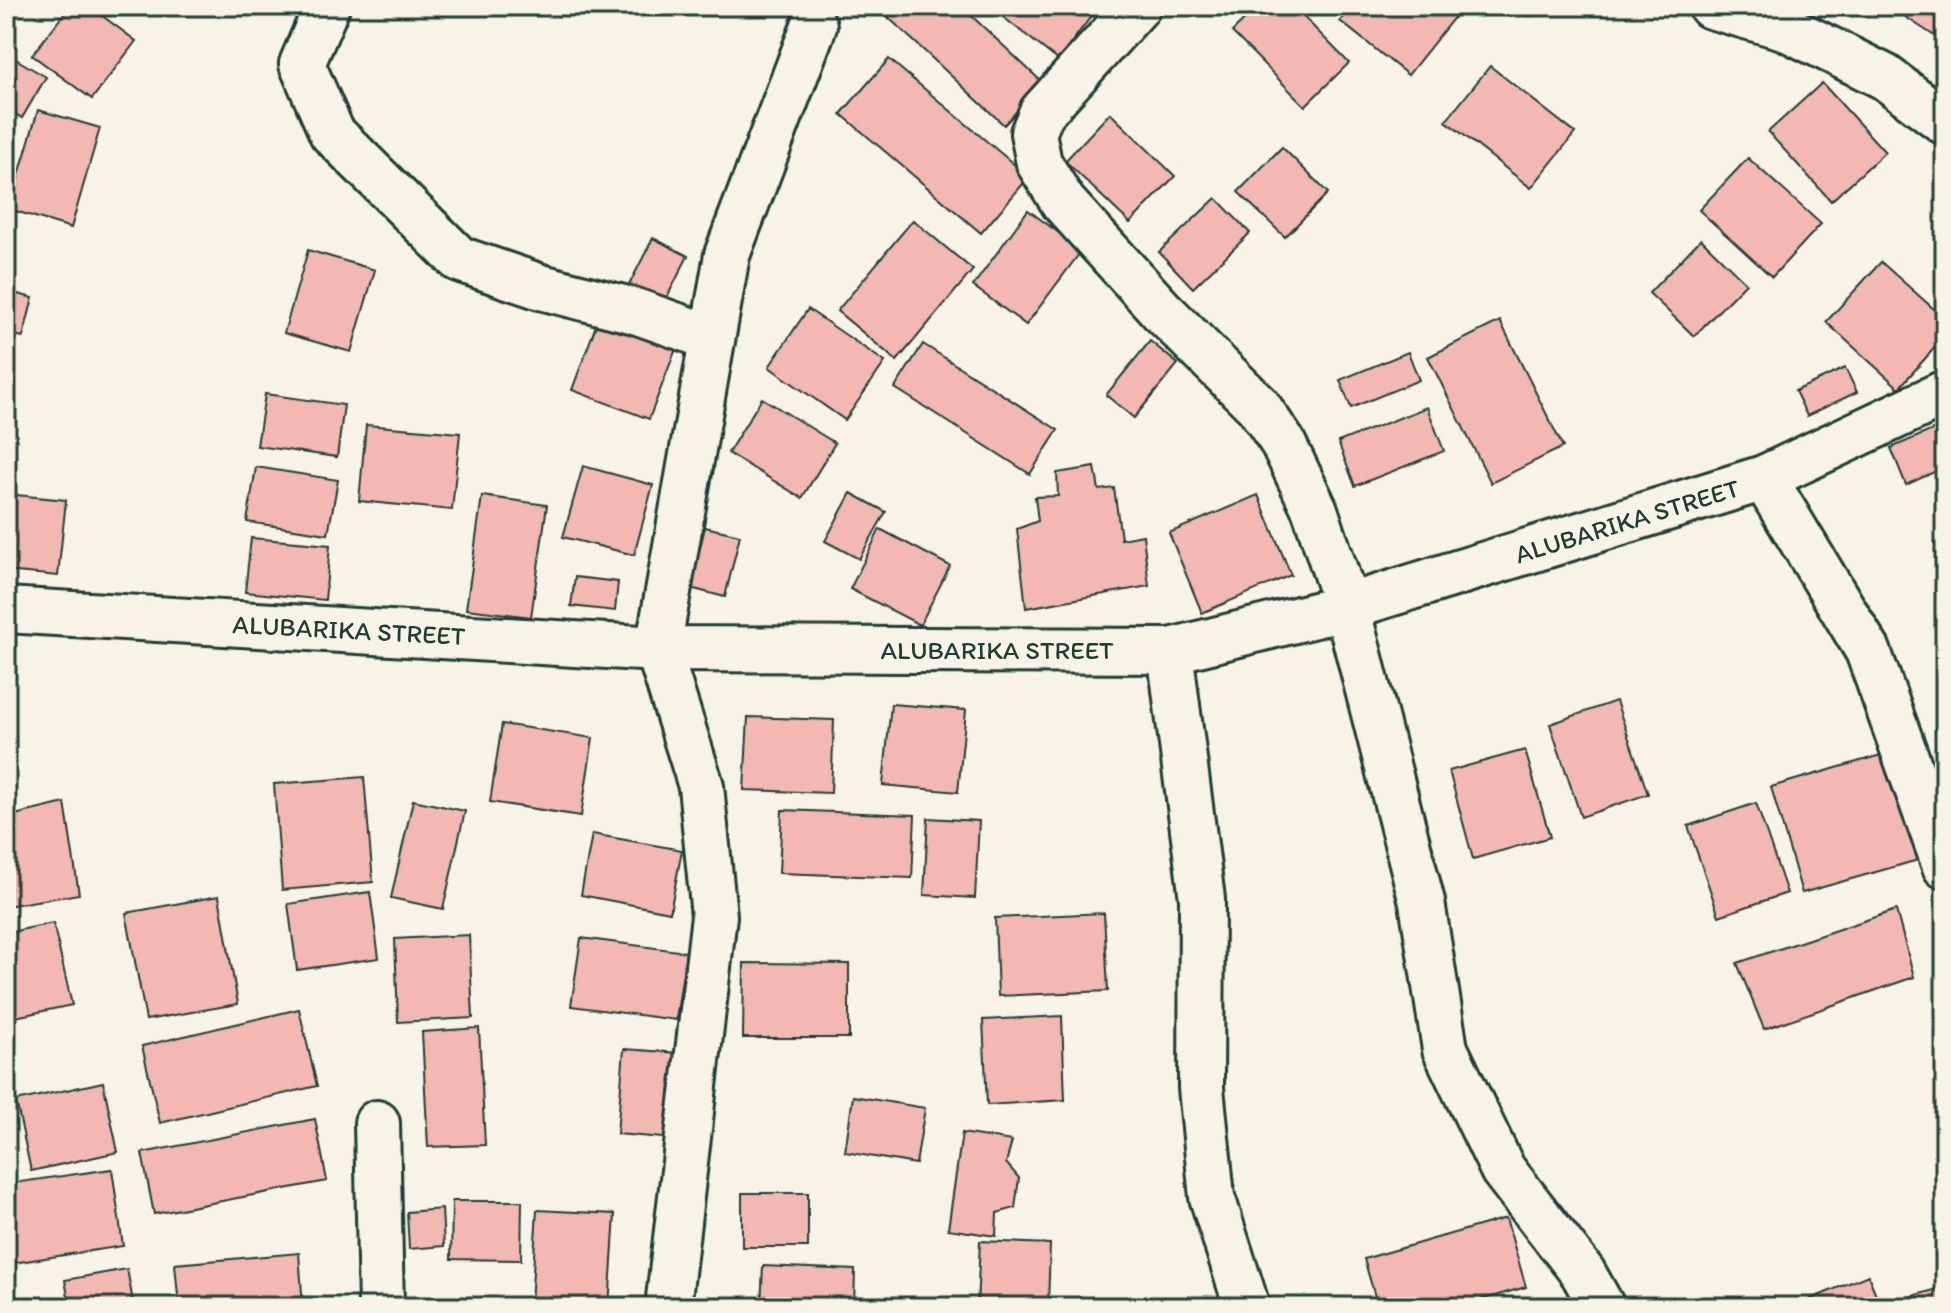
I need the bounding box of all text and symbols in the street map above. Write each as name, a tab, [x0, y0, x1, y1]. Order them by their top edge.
street label: ALUBARIKA STREET	[1511, 471, 1744, 570]
street label: ALUBARIKA STREET	[232, 608, 467, 652]
street label: ALUBARIKA STREET	[880, 634, 1114, 666]

